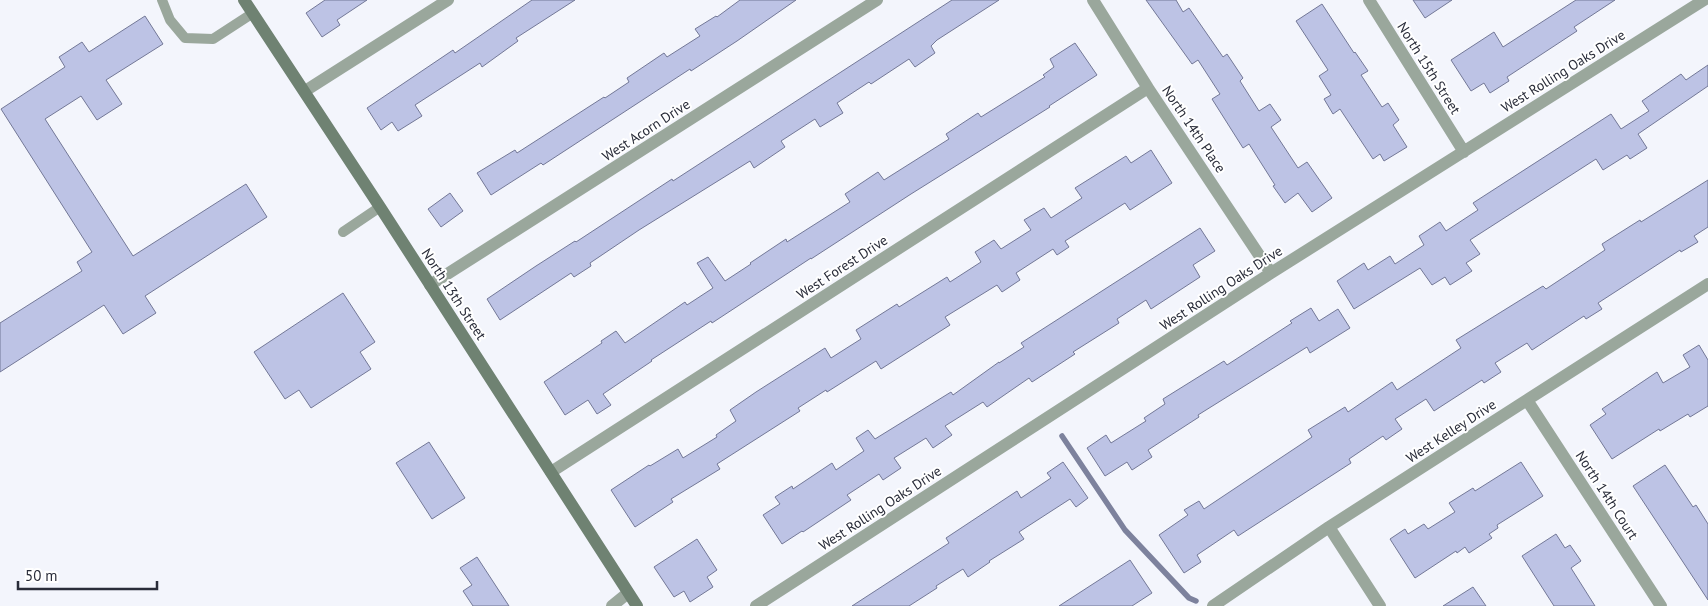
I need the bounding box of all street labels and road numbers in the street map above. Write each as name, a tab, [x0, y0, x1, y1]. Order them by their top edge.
street label: North 15th Street	[1393, 19, 1465, 118]
street label: West Rolling Oaks Drive	[1498, 26, 1628, 116]
street label: North 14th Place	[1158, 82, 1230, 176]
street label: West Acorn Drive	[599, 95, 693, 165]
street label: West Forest Drive	[793, 231, 891, 303]
street label: West Rolling Oaks Drive	[1156, 242, 1286, 334]
street label: North 13th Street	[418, 245, 490, 343]
street label: West Kelley Drive	[1403, 395, 1499, 467]
street label: North 14th Court	[1572, 447, 1642, 543]
street label: West Rolling Oaks Drive	[815, 462, 945, 554]

